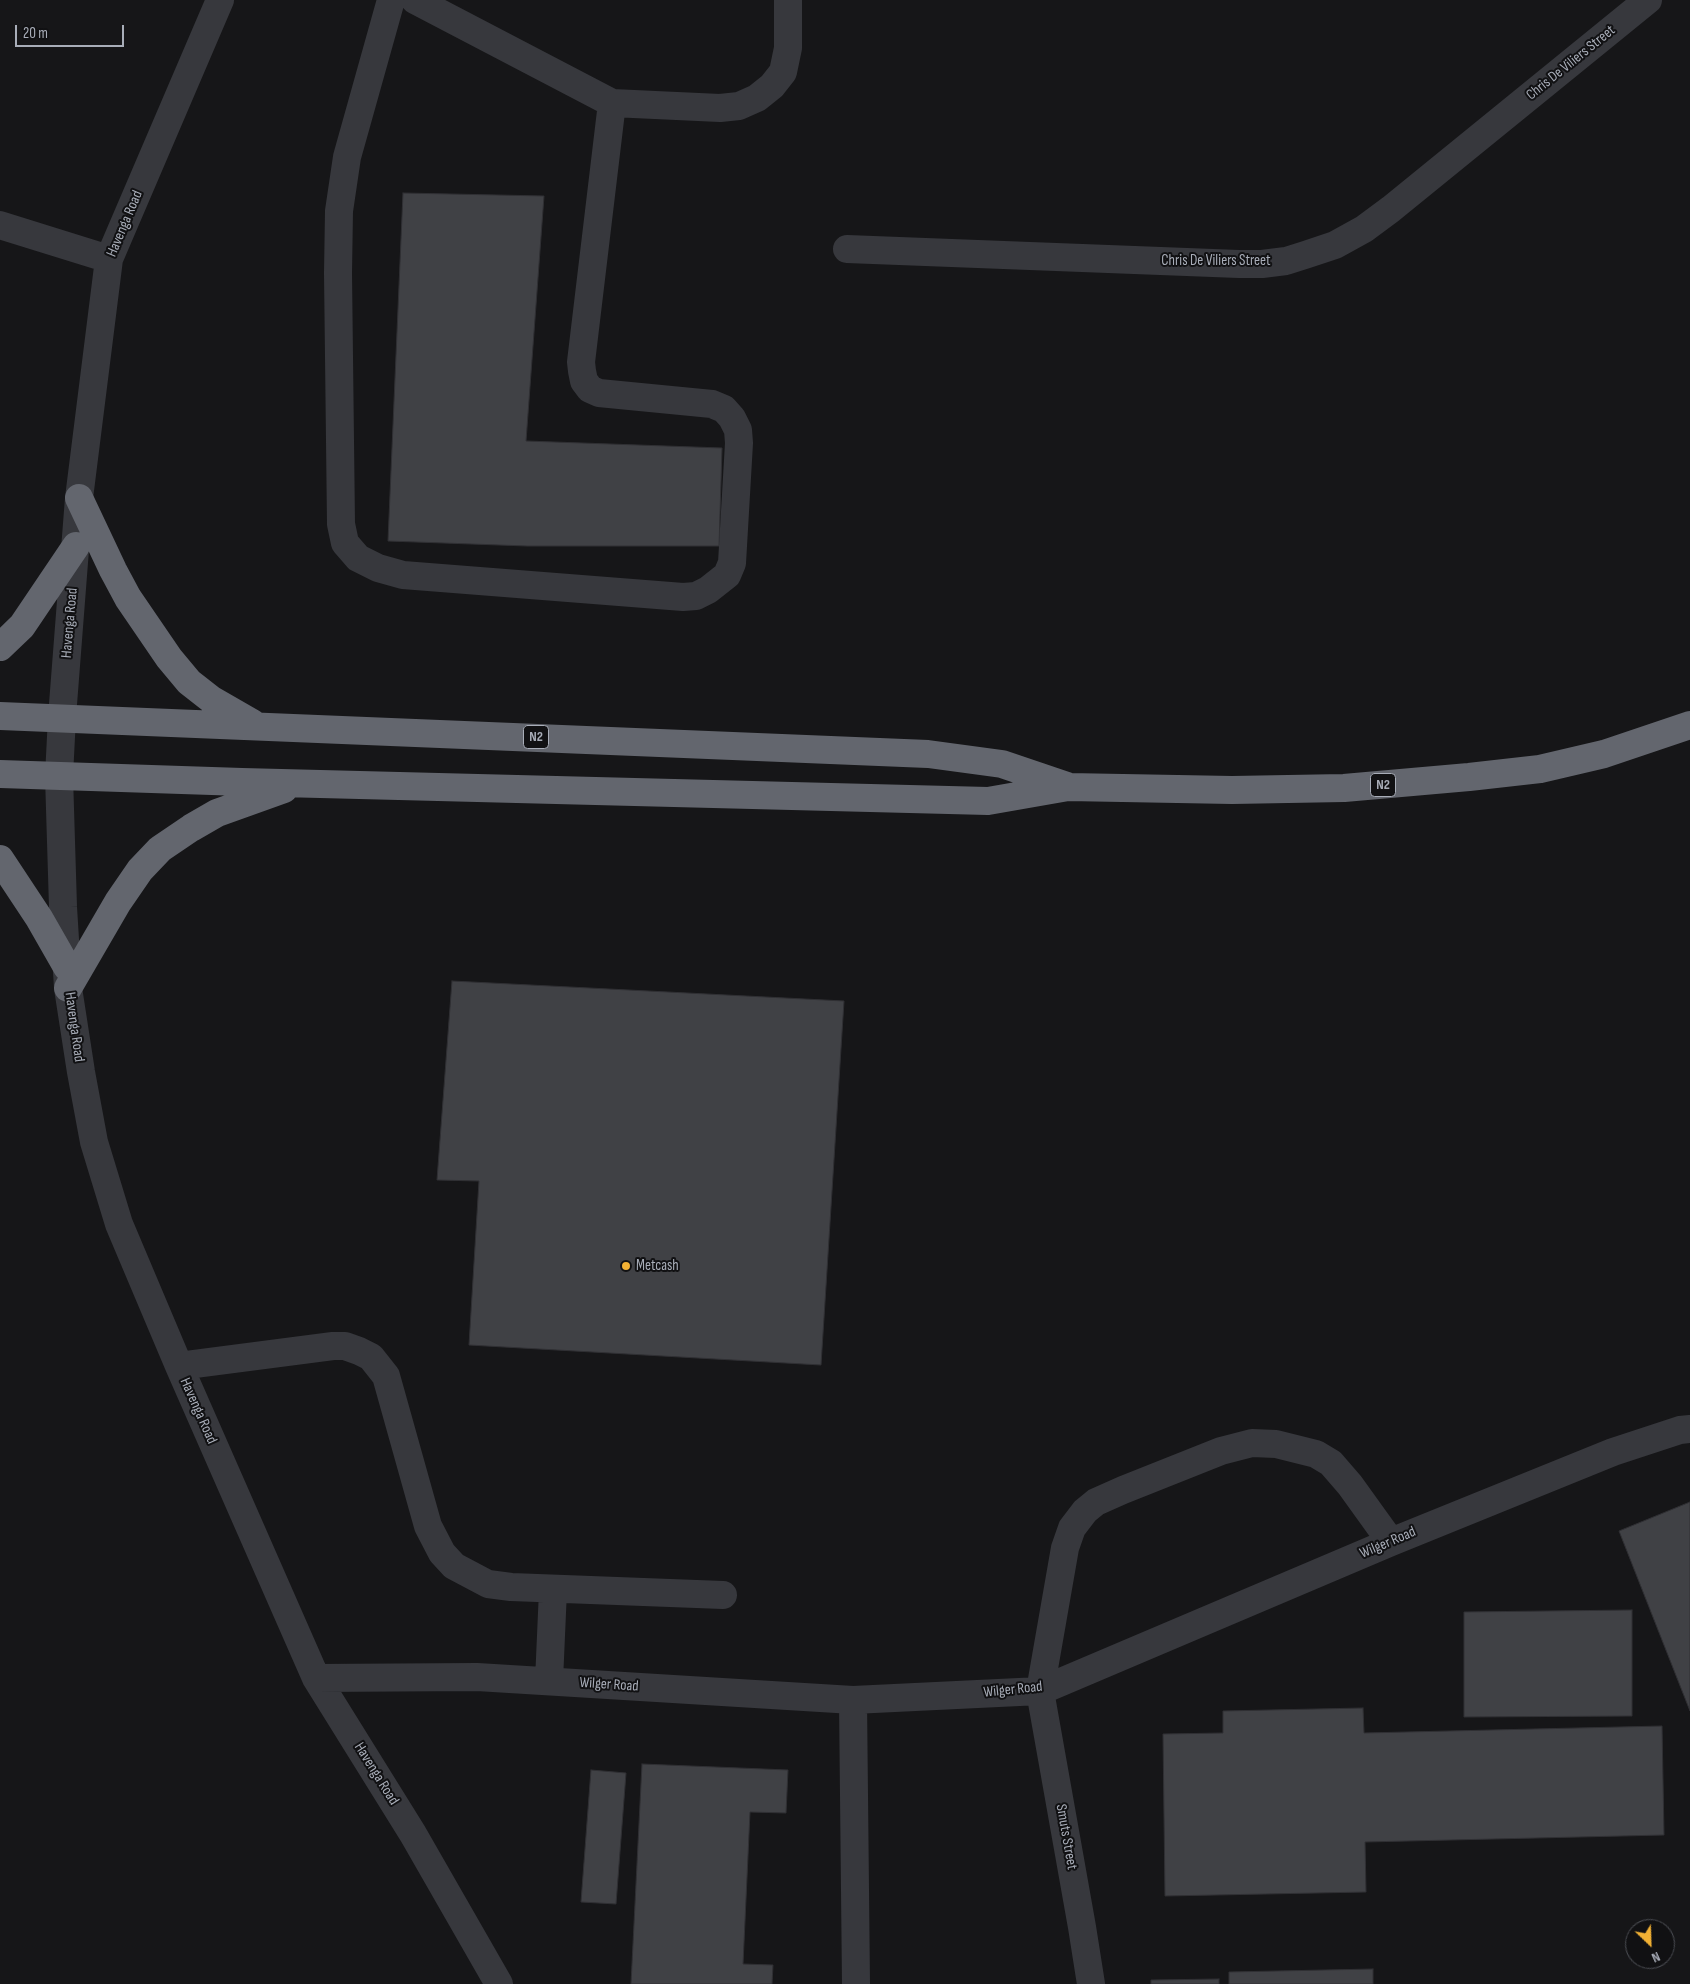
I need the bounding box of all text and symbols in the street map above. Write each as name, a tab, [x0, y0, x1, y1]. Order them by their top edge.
scale bar	[18, 15, 126, 47]
street label: Chris De Viliers Street	[1523, 22, 1619, 104]
text: 20 m	[23, 24, 48, 43]
street label: Havenga Road	[103, 188, 147, 260]
street label: Chris De Viliers Street	[1161, 252, 1271, 270]
street label: Havenga Road	[58, 587, 82, 659]
road number: N2	[524, 726, 548, 749]
road number: N2	[1370, 774, 1396, 796]
street label: Havenga Road	[60, 991, 88, 1063]
place label: Metcash	[636, 1257, 679, 1275]
marker: Metcash	[620, 1260, 632, 1272]
street label: Havenga Road	[175, 1375, 221, 1447]
street label: Wilger Road	[1357, 1523, 1419, 1563]
street label: Wilger Road	[579, 1674, 639, 1696]
street label: Wilger Road	[983, 1678, 1043, 1702]
street label: Havenga Road	[350, 1739, 402, 1809]
street label: Smuts Street	[1051, 1803, 1081, 1871]
north arrow	[1625, 1919, 1675, 1969]
text: N	[1649, 1948, 1663, 1967]

